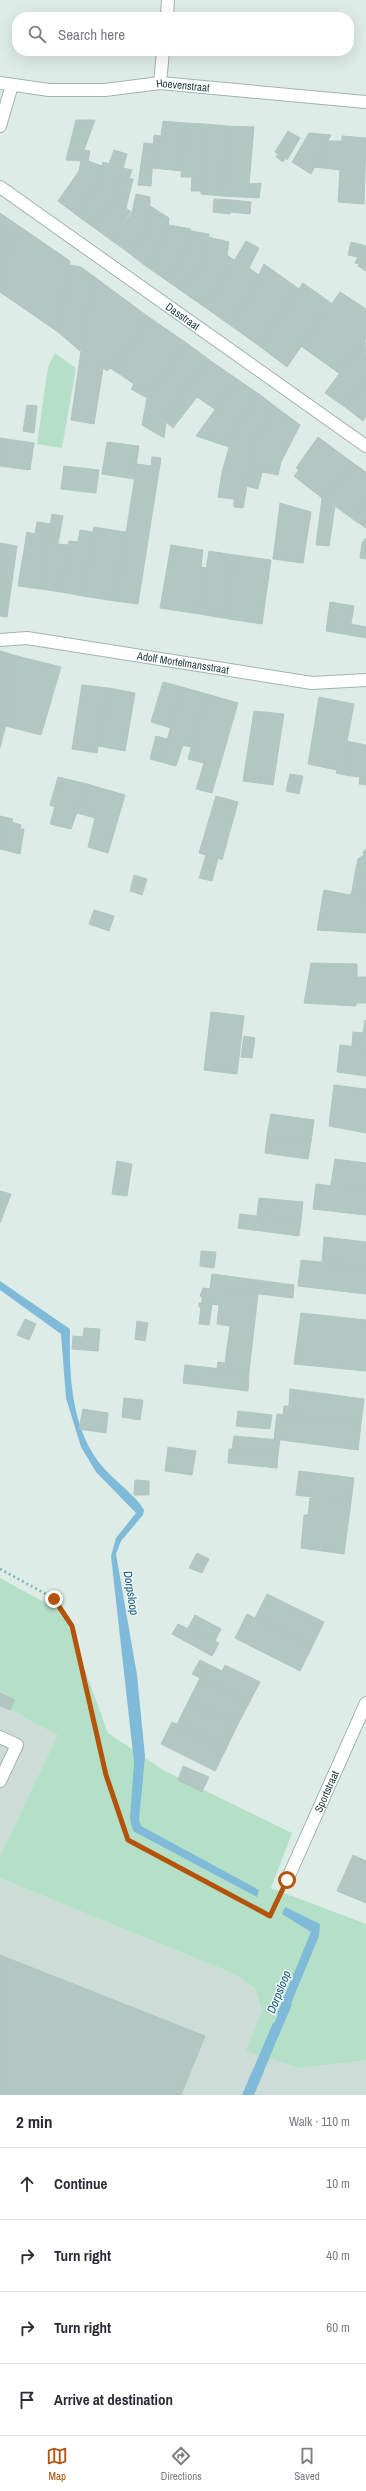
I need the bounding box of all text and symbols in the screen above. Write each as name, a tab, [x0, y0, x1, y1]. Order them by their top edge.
search box	[12, 12, 354, 56]
icon: search	[26, 23, 48, 45]
text: Search here	[58, 24, 125, 45]
street label: Hoevenstraat	[155, 76, 211, 95]
street label: Dasstraat	[163, 300, 203, 334]
street label: Adolf Mortelmansstraat	[135, 648, 230, 677]
water label: Dorpsloop	[120, 1570, 142, 1617]
route end	[45, 1590, 63, 1608]
street label: Sportstraat	[311, 1768, 342, 1814]
route start	[278, 1871, 296, 1889]
water label: Dorpsloop	[263, 1968, 295, 2016]
text: 2 min	[16, 2110, 52, 2133]
text: Walk · 110 m	[289, 2113, 350, 2130]
icon: ahead	[16, 2173, 38, 2195]
text: Continue	[54, 2173, 107, 2194]
text: 10 m	[326, 2175, 350, 2192]
icon: right	[16, 2245, 38, 2267]
text: Turn right	[54, 2245, 111, 2266]
text: 40 m	[326, 2247, 350, 2264]
icon: right	[16, 2317, 38, 2339]
text: Turn right	[54, 2317, 111, 2338]
text: 60 m	[326, 2319, 350, 2336]
icon: arrive	[16, 2389, 38, 2411]
text: Arrive at destination	[54, 2389, 173, 2410]
tab: Map	[46, 2445, 68, 2483]
tab: Directions	[161, 2445, 202, 2483]
tab: Saved	[294, 2445, 320, 2483]

